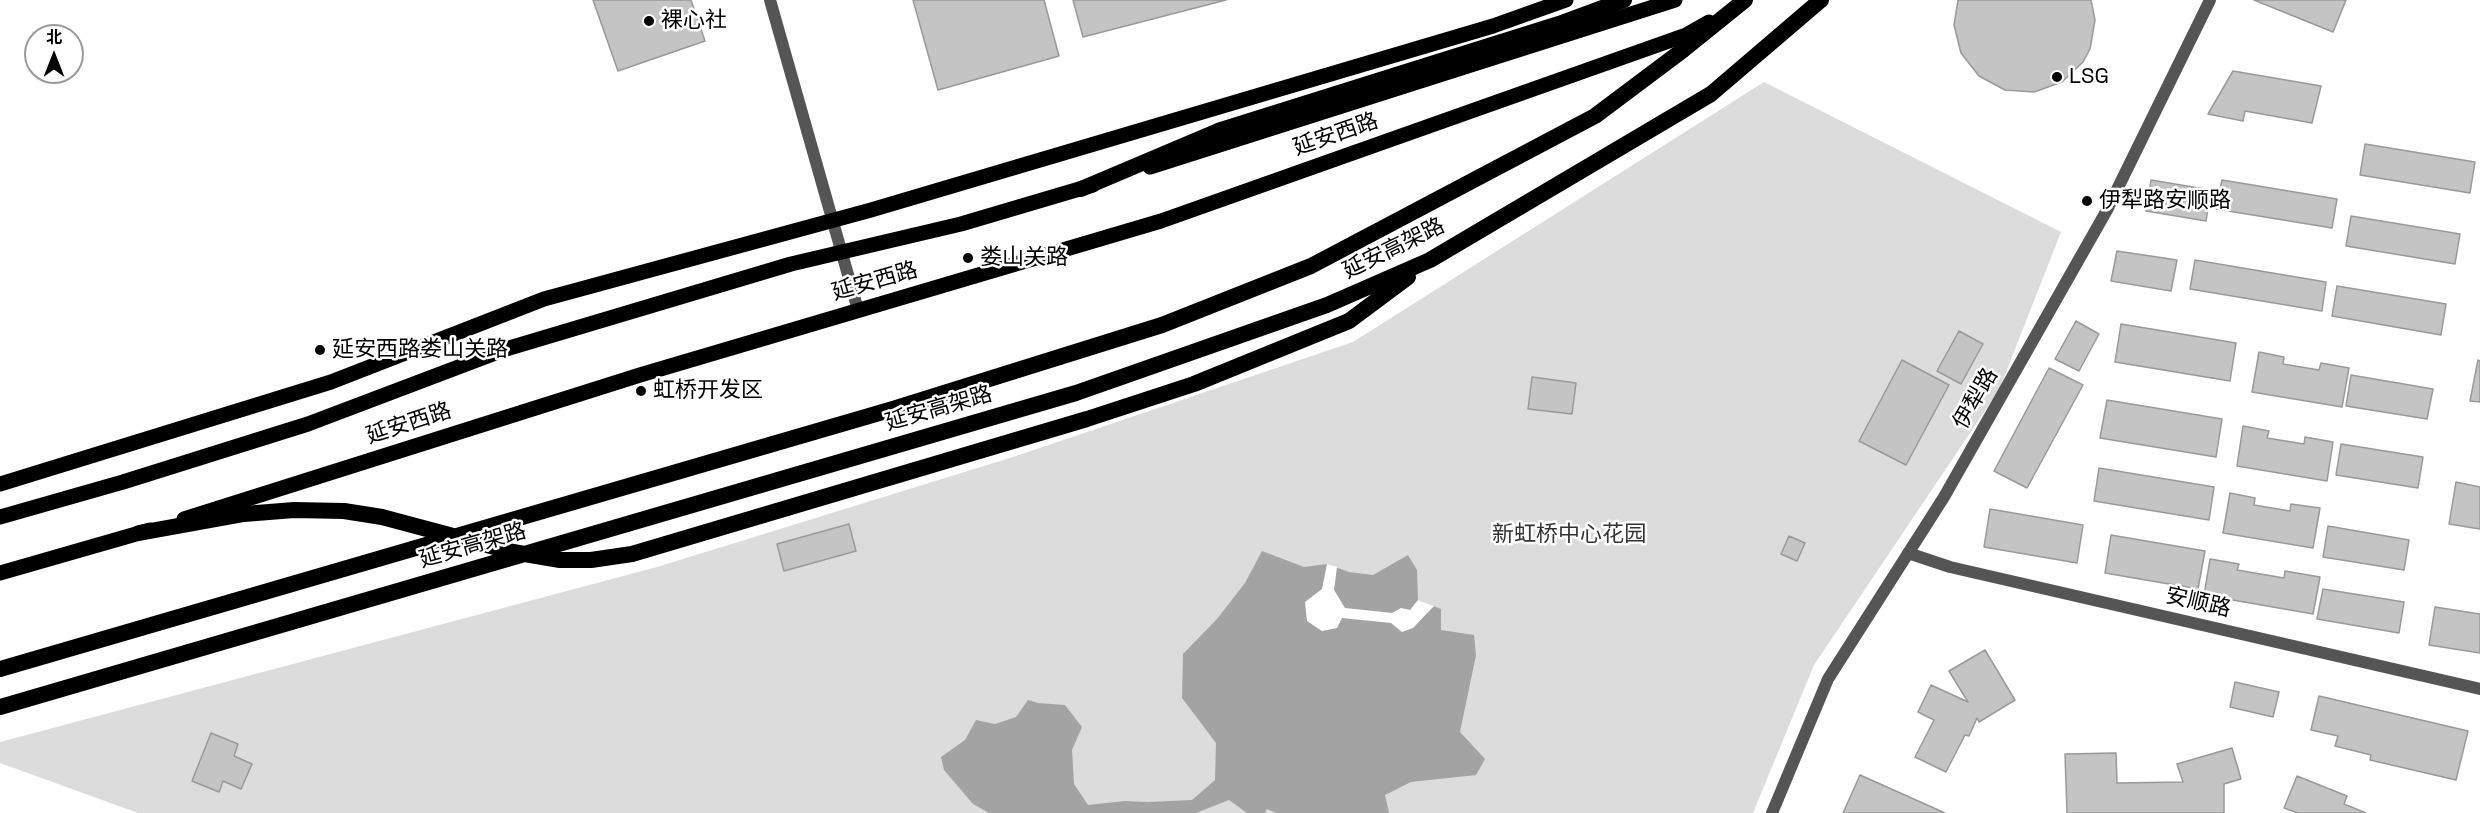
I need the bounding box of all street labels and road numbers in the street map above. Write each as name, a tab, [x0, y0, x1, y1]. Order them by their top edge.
street label: 延安西路	[1290, 108, 1382, 162]
street label: 延安高架路	[1339, 213, 1449, 285]
street label: 延安西路	[829, 257, 921, 307]
street label: 伊犁路	[1948, 364, 2004, 434]
street label: 延安高架路	[882, 381, 996, 437]
street label: 延安西路	[363, 398, 455, 450]
street label: 延安高架路	[416, 518, 530, 574]
street label: 安顺路	[2163, 583, 2233, 623]

